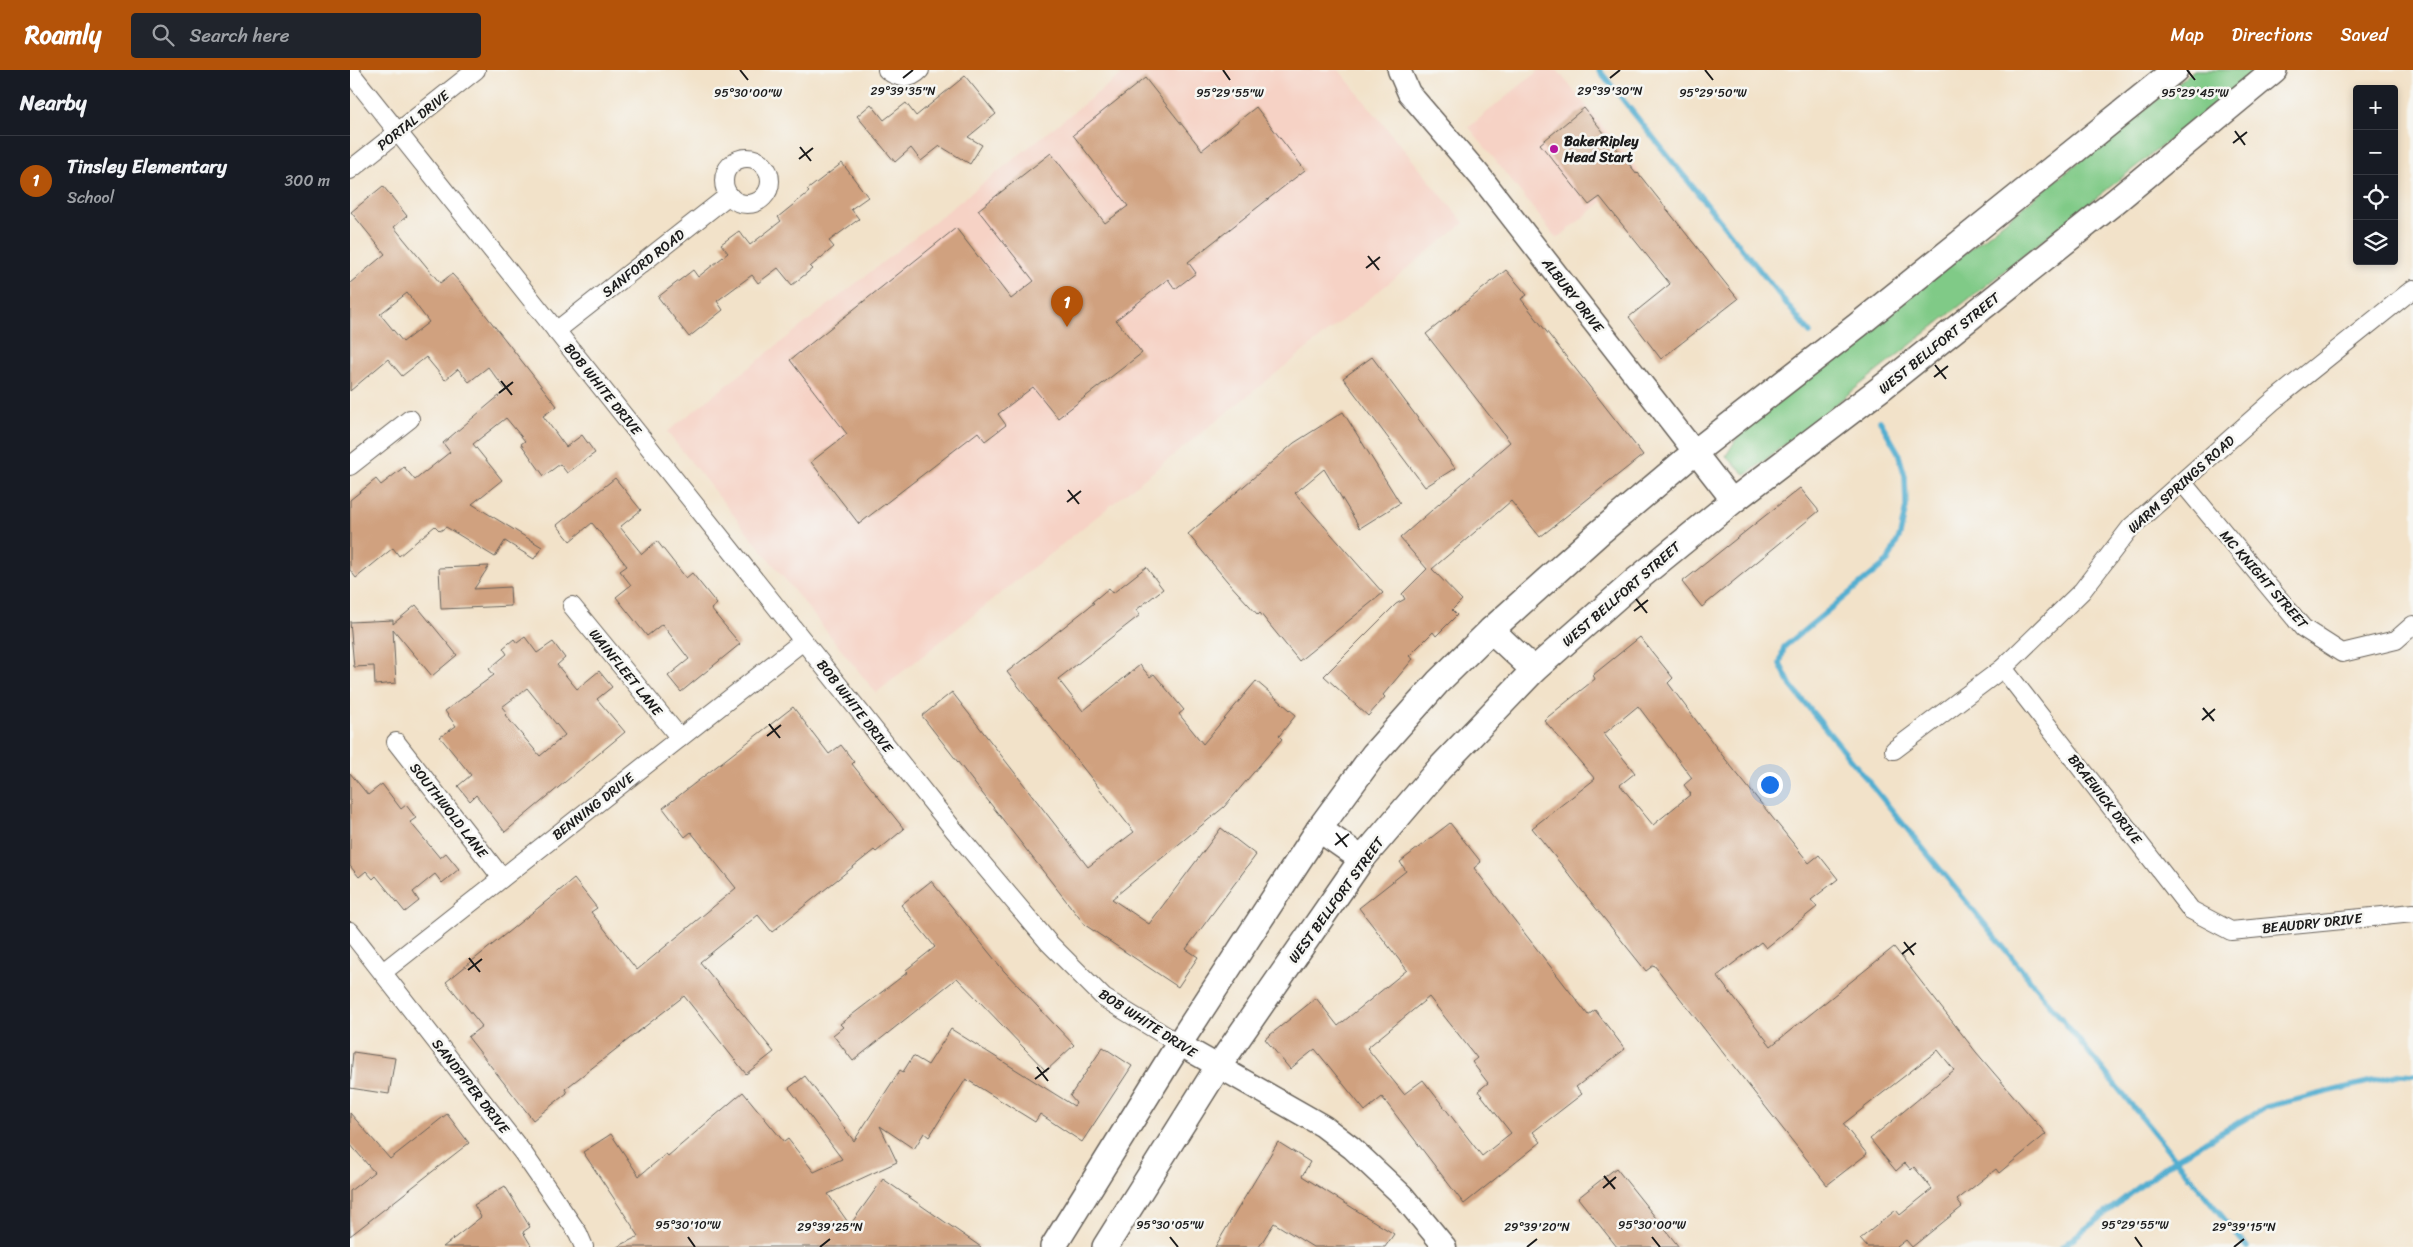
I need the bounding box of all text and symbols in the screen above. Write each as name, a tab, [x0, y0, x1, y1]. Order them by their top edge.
search box	[131, 13, 481, 58]
text: Roamly	[25, 14, 101, 56]
text: Search here	[189, 19, 289, 52]
text: Map	[2171, 19, 2204, 51]
text: Directions	[2232, 19, 2313, 51]
text: Saved	[2341, 19, 2388, 51]
icon: search	[149, 21, 177, 49]
text: 29°39'35"N	[870, 80, 936, 102]
text: 29°39'30"N	[1577, 80, 1643, 102]
text: 95°30'00"W	[714, 82, 783, 104]
text: 95°29'55"W	[1196, 82, 1264, 104]
text: 95°29'50"W	[1679, 82, 1748, 104]
text: 95°29'45"W	[2161, 82, 2230, 104]
street label: PORTAL DRIVE	[371, 83, 456, 157]
text: Nearby	[20, 84, 86, 122]
map controls	[2353, 85, 2398, 265]
button: +	[2353, 85, 2398, 130]
place label: BakerRipley Head Start	[1563, 129, 1639, 170]
button: −	[2353, 130, 2398, 175]
marker: BakerRipley Head Start	[1548, 143, 1560, 155]
text: Tinsley Elementary	[67, 150, 227, 183]
text: 1	[33, 166, 39, 195]
text: 300 m	[285, 166, 330, 195]
button: locate	[2353, 175, 2398, 220]
text: School	[67, 183, 114, 212]
button: layers	[2353, 220, 2398, 265]
street label: SANFORD ROAD	[596, 222, 691, 304]
street label: ALBURY DRIVE	[1535, 251, 1611, 339]
street label: WEST BELLFORT STREET	[1873, 285, 2007, 401]
pin: 1	[1051, 286, 1083, 327]
street label: BOB WHITE DRIVE	[557, 337, 649, 442]
street label: WARM SPRINGS ROAD	[2122, 429, 2241, 540]
street label: MC KNIGHT STREET	[2213, 524, 2315, 636]
street label: WEST BELLFORT STREET	[1556, 535, 1687, 653]
street label: WAINFLEET LANE	[582, 623, 670, 723]
street label: BOB WHITE DRIVE	[810, 654, 900, 760]
street label: BRAEWICK DRIVE	[2061, 749, 2149, 851]
street label: SOUTHWOLD LANE	[403, 757, 495, 865]
street label: BENNING DRIVE	[547, 765, 641, 847]
your location	[1757, 772, 1783, 798]
street label: WEST BELLFORT STREET	[1282, 831, 1392, 969]
street label: BEAUDRY DRIVE	[2261, 906, 2364, 941]
street label: BOB WHITE DRIVE	[1093, 982, 1203, 1065]
street label: SANDPIPER DRIVE	[425, 1033, 517, 1140]
text: 95°30'10"W	[655, 1214, 721, 1236]
text: 95°30'05"W	[1136, 1214, 1205, 1236]
text: 95°30'00"W	[1618, 1214, 1687, 1236]
text: 95°29'55"W	[2101, 1214, 2169, 1236]
text: 29°39'25"N	[797, 1216, 863, 1238]
text: 29°39'20"N	[1504, 1216, 1571, 1238]
text: 29°39'15"N	[2212, 1216, 2276, 1238]

